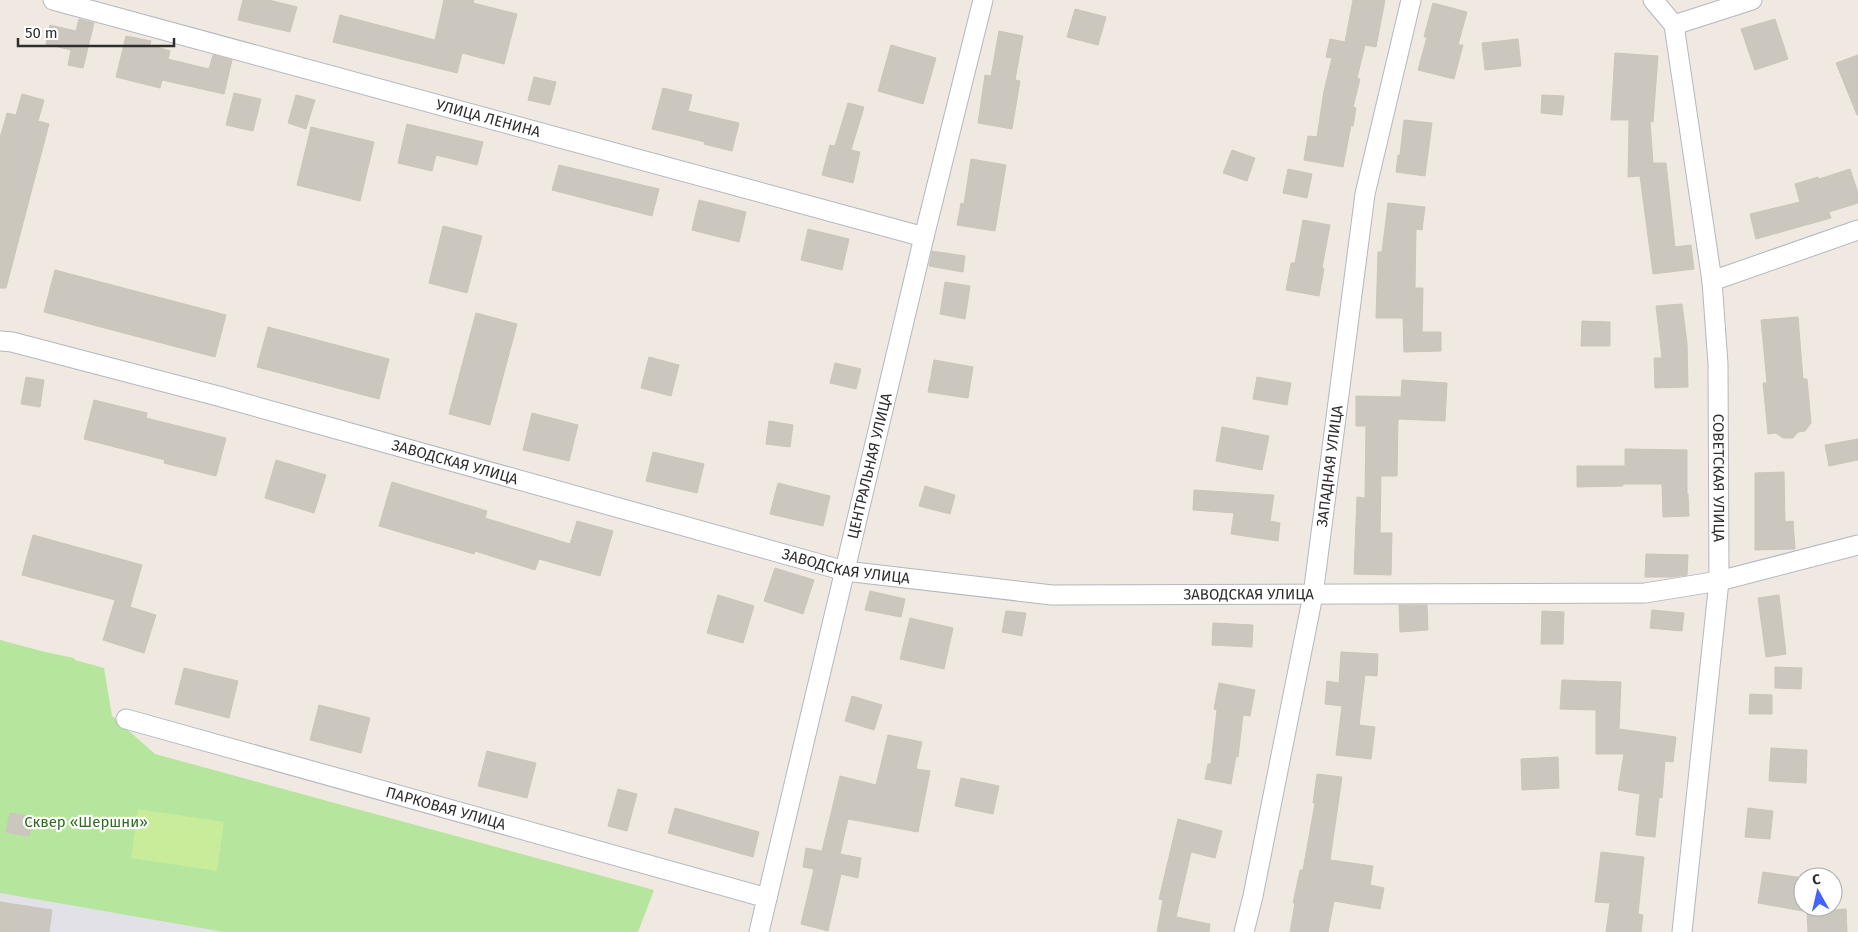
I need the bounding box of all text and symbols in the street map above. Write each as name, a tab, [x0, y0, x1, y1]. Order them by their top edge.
scale bar	[18, 15, 174, 47]
text: 50 m	[25, 24, 58, 42]
street label: УЛИЦА ЛЕНИНА	[434, 96, 543, 141]
street label: ЦЕНТРАЛЬНАЯ УЛИЦА	[844, 391, 896, 541]
street label: ЗАПАДНАЯ УЛИЦА	[1313, 404, 1347, 528]
street label: СОВЕТСКАЯ УЛИЦА	[1709, 414, 1728, 543]
street label: ЗАВОДСКАЯ УЛИЦА	[390, 436, 521, 488]
street label: ЗАВОДСКАЯ УЛИЦА	[780, 545, 911, 587]
street label: ЗАВОДСКАЯ УЛИЦА	[1183, 585, 1314, 604]
street label: ПАРКОВАЯ УЛИЦА	[384, 783, 508, 834]
park label: Сквер «Шершни»	[24, 813, 148, 831]
north arrow	[1793, 867, 1843, 917]
text: С	[1811, 871, 1821, 889]

